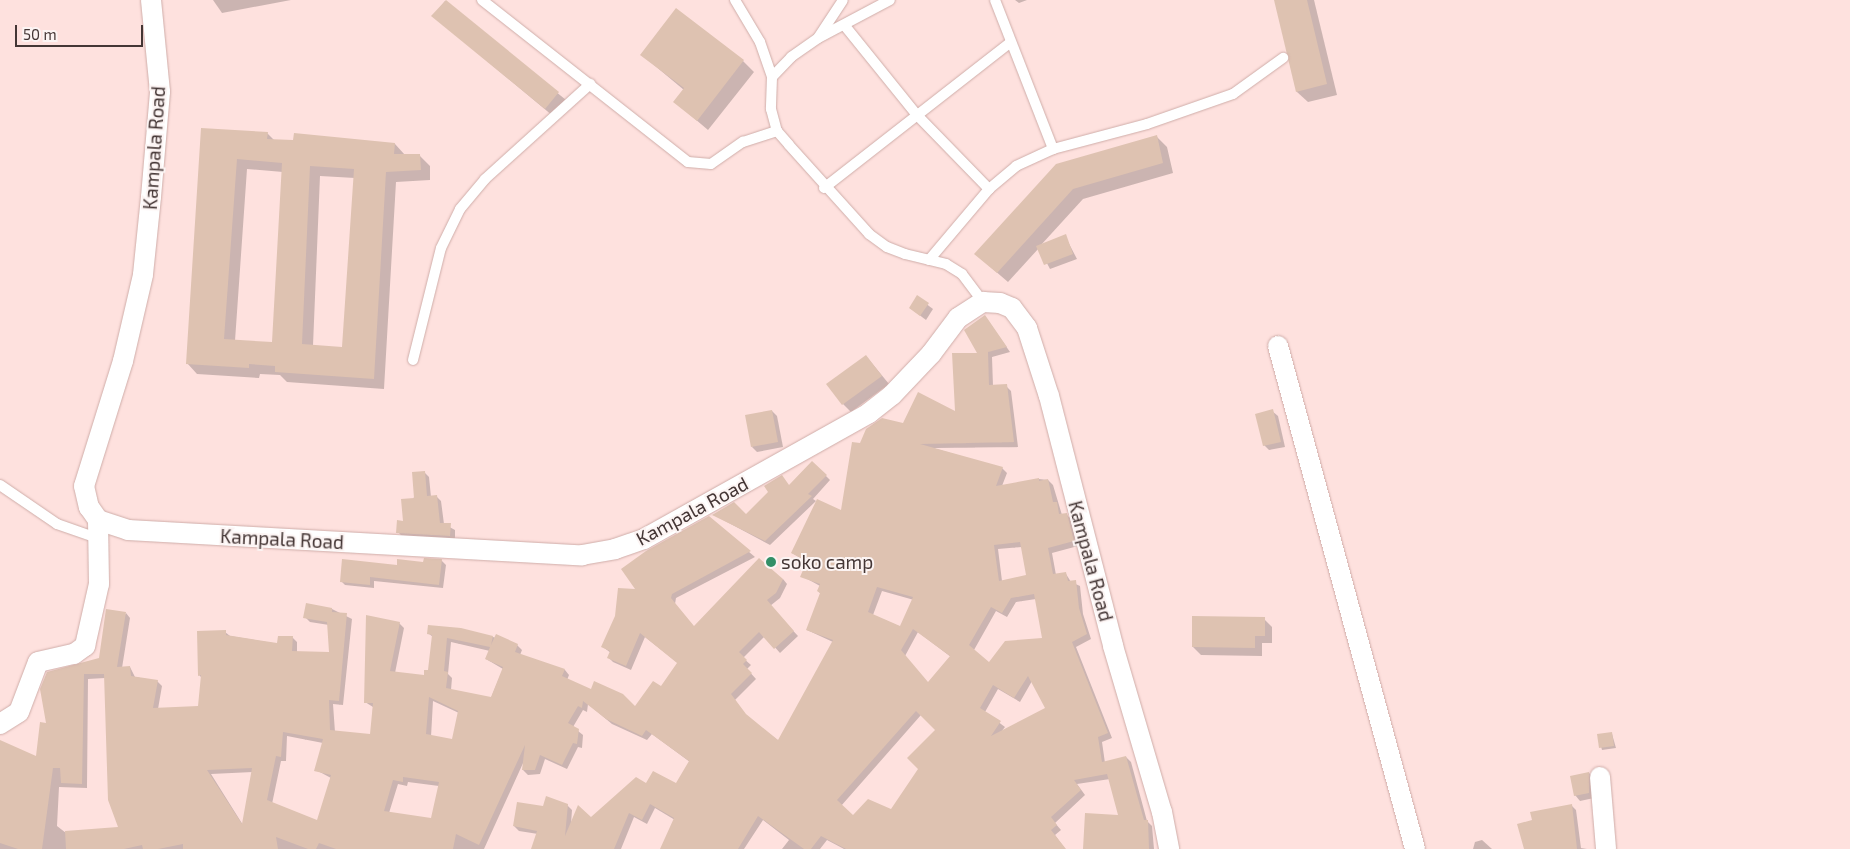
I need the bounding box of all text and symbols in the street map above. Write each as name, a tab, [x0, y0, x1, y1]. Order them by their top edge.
scale bar	[18, 15, 145, 47]
text: 50 m	[23, 25, 57, 43]
street label: Kampala Road	[138, 85, 170, 211]
street label: Kampala Road	[632, 472, 752, 550]
street label: Kampala Road	[1064, 498, 1118, 624]
street label: Kampala Road	[220, 524, 344, 554]
place label: soko camp	[781, 551, 873, 573]
marker: soko camp	[765, 556, 777, 568]

